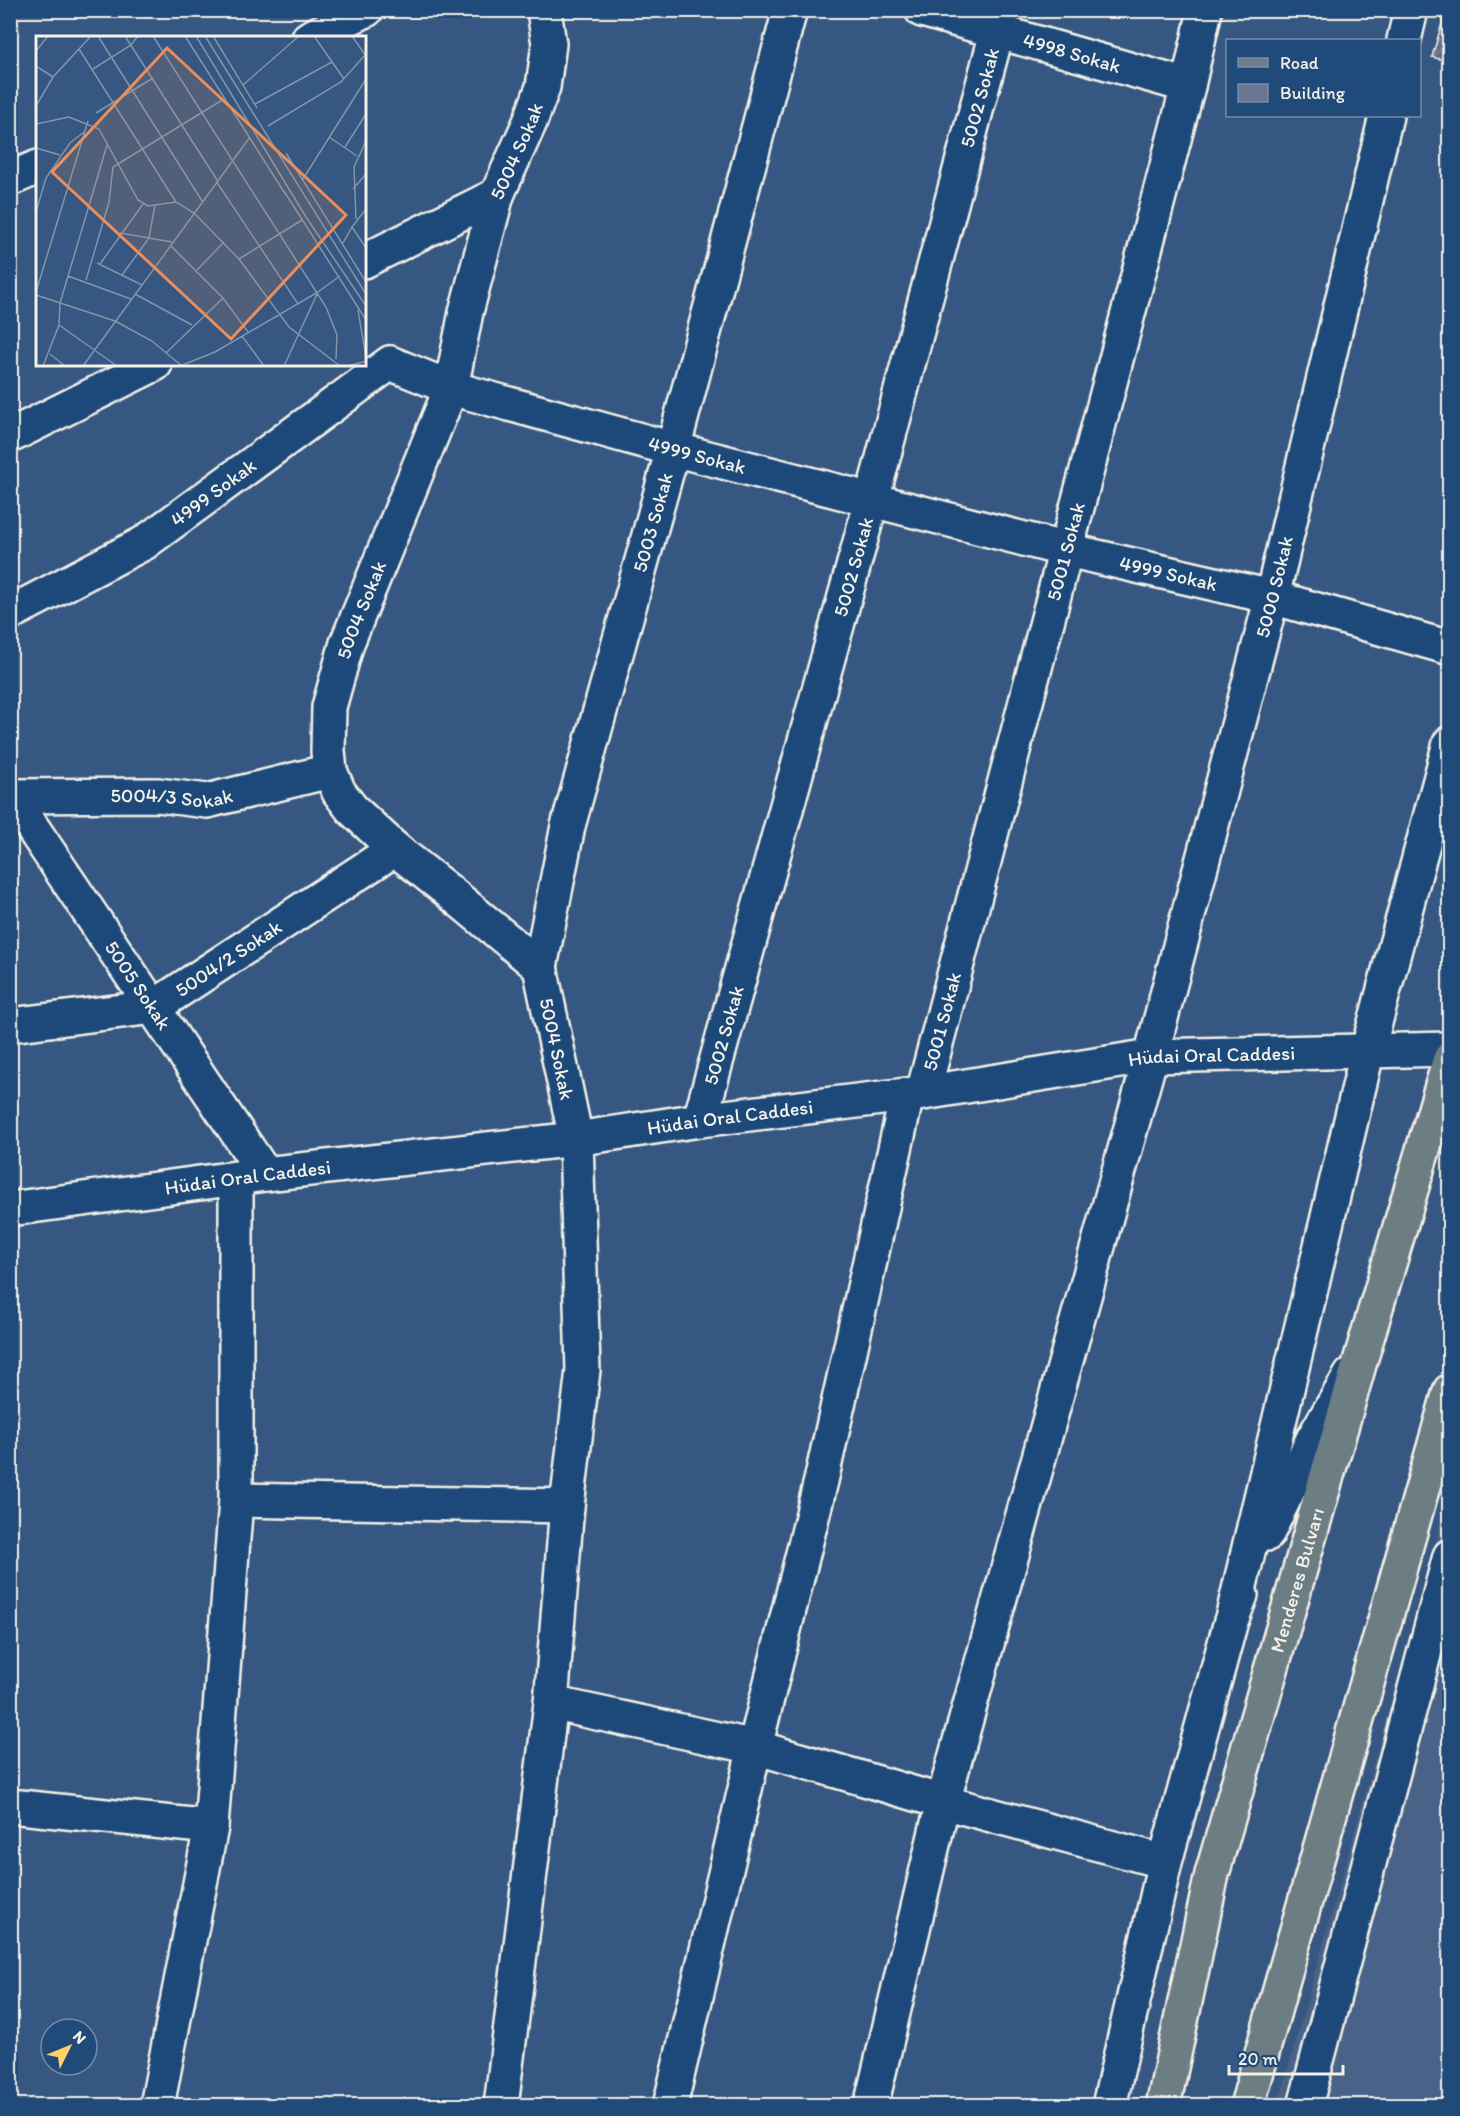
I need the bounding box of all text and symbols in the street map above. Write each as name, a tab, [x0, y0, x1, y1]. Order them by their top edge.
street label: 4998 Sokak	[1020, 28, 1124, 78]
inset map	[36, 36, 366, 366]
legend	[1226, 39, 1421, 117]
street label: 5002 Sokak	[955, 45, 1004, 150]
text: Road	[1280, 52, 1319, 74]
text: Building	[1280, 82, 1346, 104]
street label: 5004 Sokak	[485, 99, 548, 203]
street label: 4999 Sokak	[646, 431, 748, 479]
street label: 4999 Sokak	[166, 453, 261, 531]
street label: 5003 Sokak	[627, 470, 678, 575]
street label: 5001 Sokak	[1041, 500, 1090, 603]
street label: 5002 Sokak	[828, 514, 878, 619]
street label: 5000 Sokak	[1250, 534, 1298, 640]
street label: 4999 Sokak	[1117, 550, 1220, 596]
street label: 5004 Sokak	[331, 557, 391, 661]
street label: 5004/3 Sokak	[110, 783, 235, 814]
street label: 5004/2 Sokak	[171, 915, 286, 1002]
street label: 5005 Sokak	[100, 936, 177, 1034]
street label: 5001 Sokak	[917, 970, 966, 1073]
street label: 5002 Sokak	[698, 983, 749, 1088]
street label: 5004 Sokak	[534, 996, 580, 1102]
street label: Hüdai Oral Caddesi	[1126, 1041, 1295, 1072]
street label: Hüdai Oral Caddesi	[645, 1094, 814, 1140]
street label: Hüdai Oral Caddesi	[163, 1155, 332, 1200]
street label: Menderes Bulvarı	[1265, 1505, 1329, 1655]
north arrow	[39, 2017, 99, 2077]
text: N	[69, 2027, 90, 2048]
scale bar	[1229, 2038, 1343, 2076]
text: 20 m	[1238, 2048, 1278, 2070]

